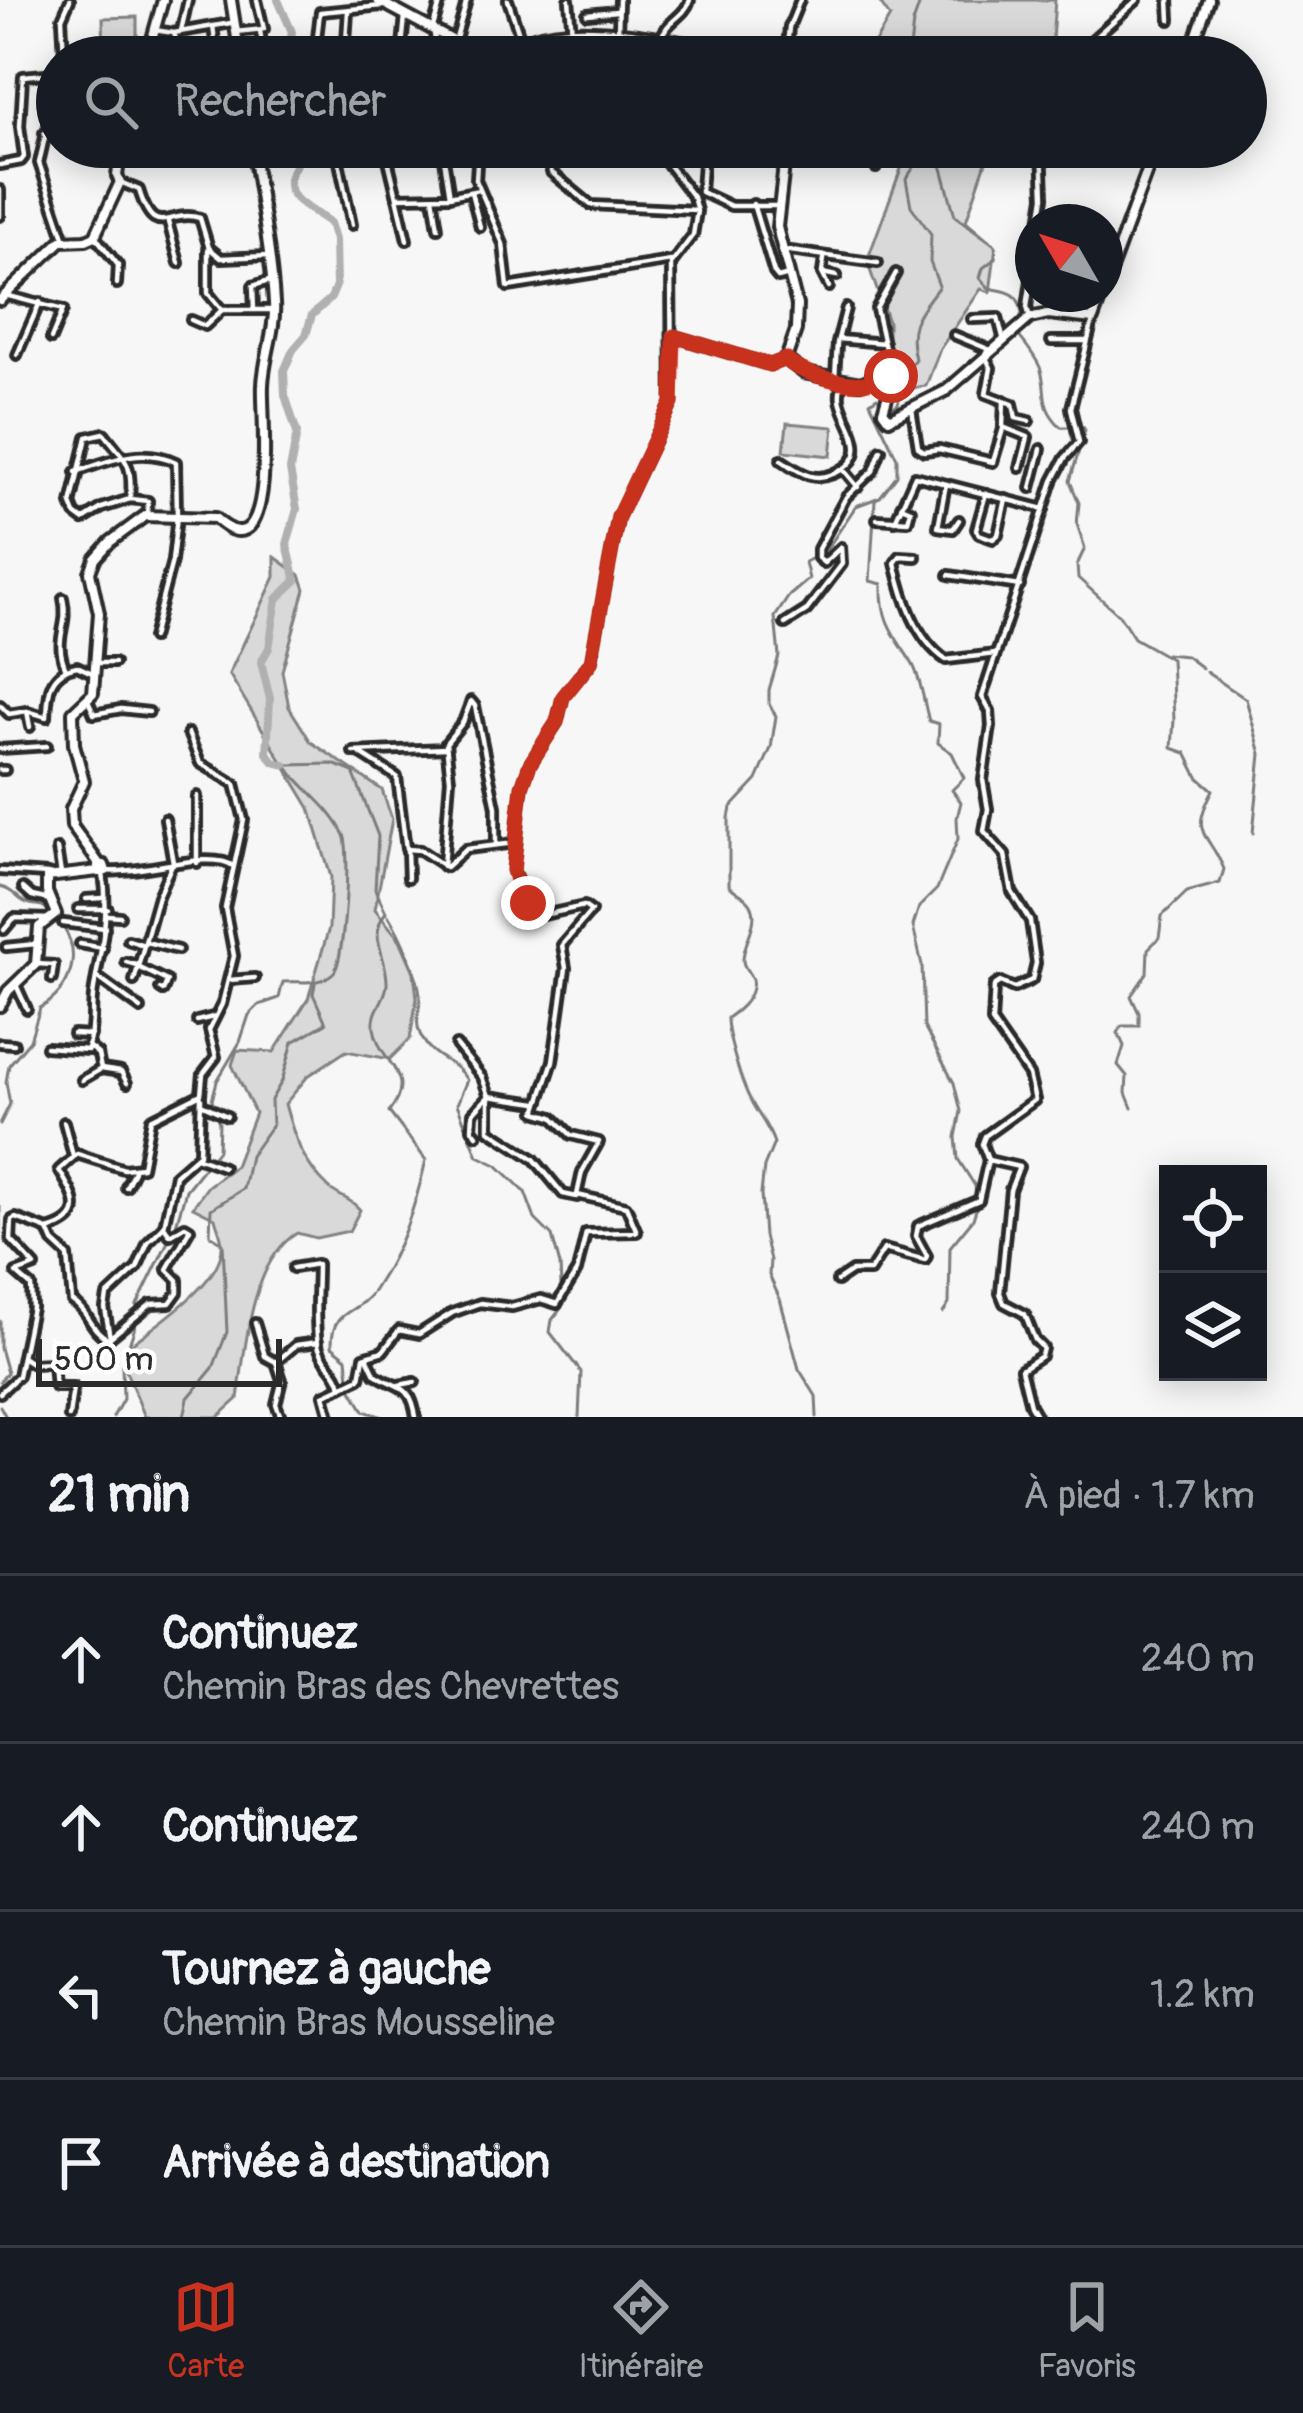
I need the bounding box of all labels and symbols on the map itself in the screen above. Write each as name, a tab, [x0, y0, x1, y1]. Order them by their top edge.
north arrow	[1015, 204, 1123, 312]
route start	[864, 349, 918, 403]
route end	[501, 876, 555, 930]
scale bar	[36, 1333, 282, 1386]

